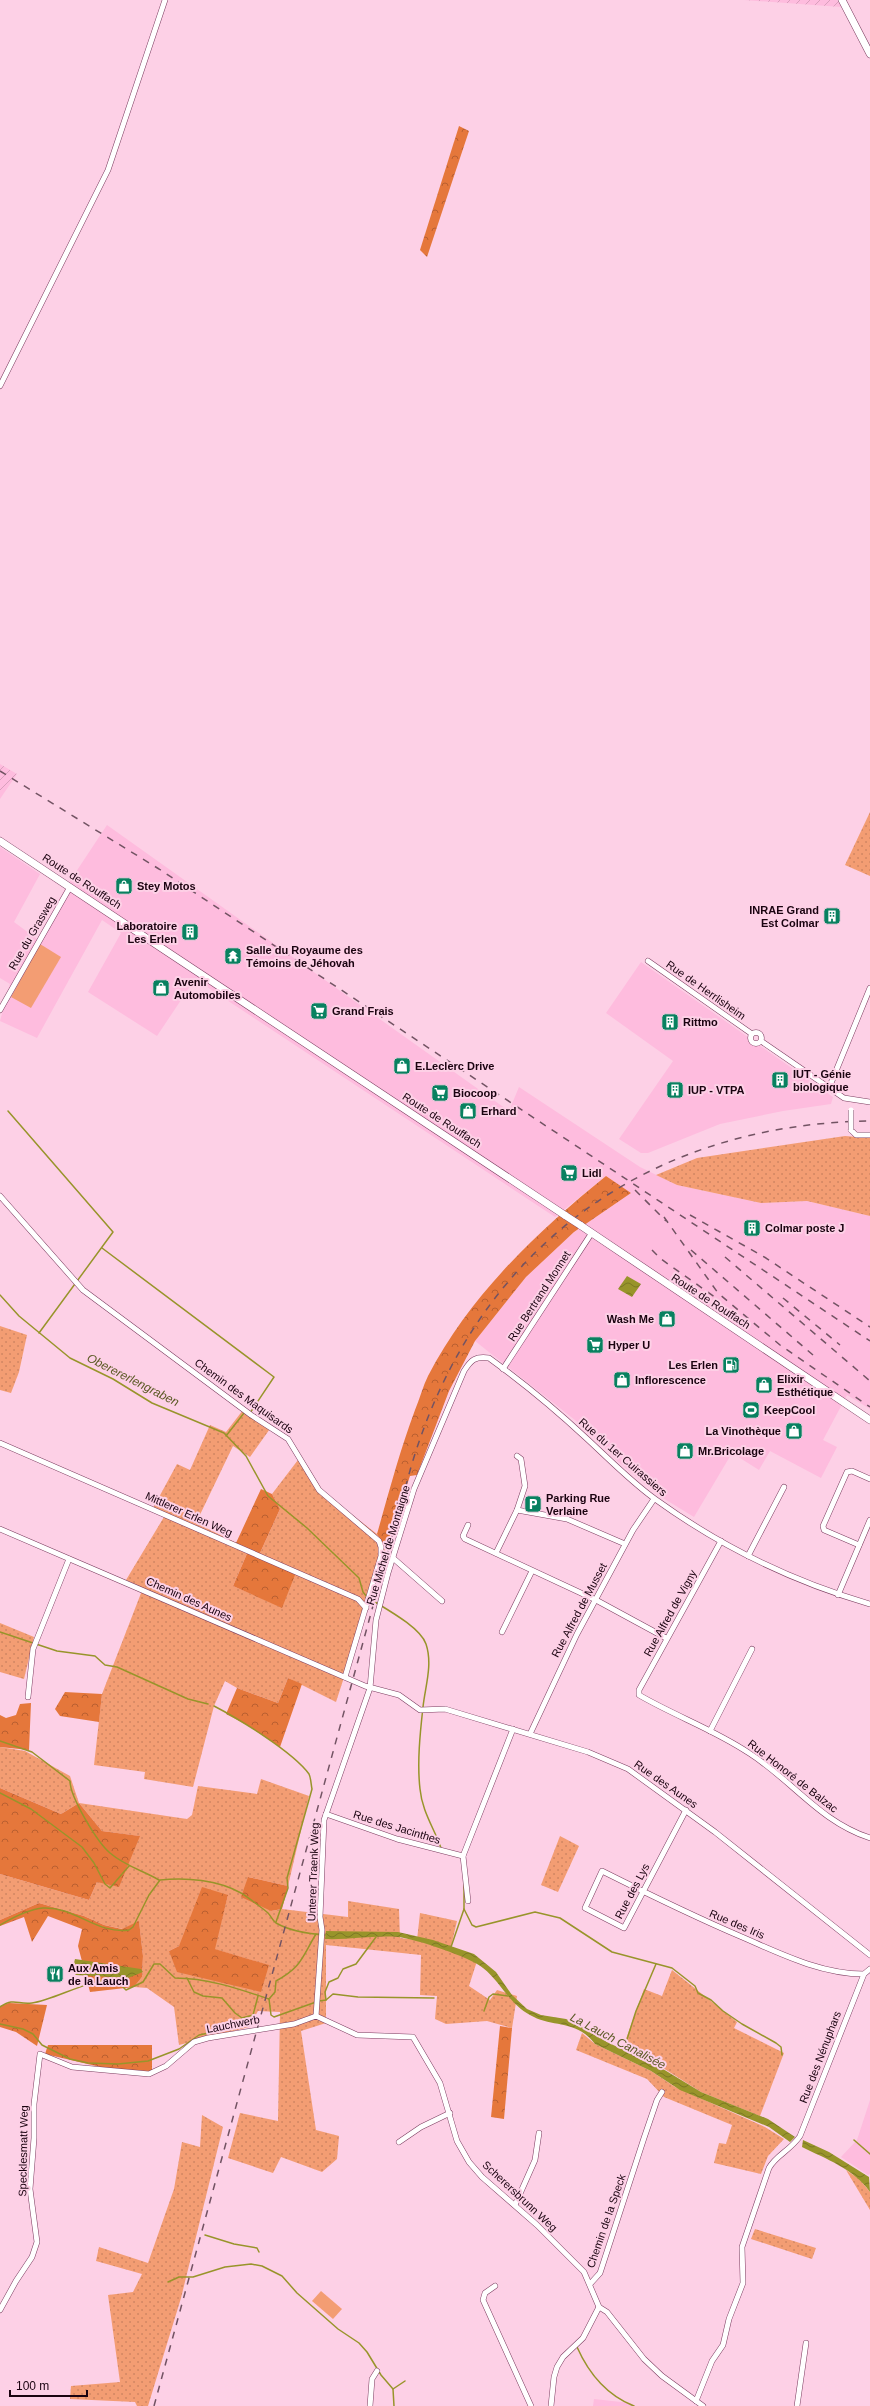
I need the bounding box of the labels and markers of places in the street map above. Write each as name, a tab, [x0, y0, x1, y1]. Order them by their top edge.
shop icon: Stey Motos	[114, 876, 134, 896]
place label: Stey Motos	[137, 880, 196, 892]
place label: INRAE Grand Est Colmar	[749, 904, 820, 929]
building icon: INRAE Grand Est Colmar	[822, 906, 842, 926]
place label: Laboratoire Les Erlen	[116, 920, 177, 945]
building icon: Laboratoire Les Erlen	[180, 922, 200, 942]
place label: Salle du Royaume des Témoins de Jéhovah	[246, 944, 363, 969]
temple icon: Salle du Royaume des Témoins de Jéhovah	[223, 946, 243, 966]
place label: Avenir Automobiles	[174, 976, 241, 1001]
shop icon: Avenir Automobiles	[151, 978, 171, 998]
supermarket icon: Grand Frais	[309, 1001, 329, 1021]
place label: Grand Frais	[332, 1005, 394, 1017]
building icon: Rittmo	[660, 1012, 680, 1032]
place label: Rittmo	[683, 1016, 718, 1028]
shop icon: E.Leclerc Drive	[392, 1056, 412, 1076]
place label: E.Leclerc Drive	[415, 1060, 495, 1072]
place label: IUT - Génie biologique	[793, 1068, 851, 1093]
building icon: IUT - Génie biologique	[770, 1070, 790, 1090]
building icon: IUP - VTPA	[665, 1080, 685, 1100]
supermarket icon: Biocoop	[430, 1083, 450, 1103]
place label: IUP - VTPA	[688, 1084, 744, 1096]
place label: Biocoop	[453, 1087, 497, 1099]
shop icon: Erhard	[458, 1101, 478, 1121]
place label: Erhard	[481, 1105, 516, 1117]
supermarket icon: Lidl	[559, 1163, 579, 1183]
place label: Lidl	[582, 1167, 602, 1179]
building icon: Colmar poste J	[742, 1218, 762, 1238]
place label: Colmar poste J	[765, 1222, 844, 1234]
shop icon: Wash Me	[657, 1309, 677, 1329]
place label: Wash Me	[607, 1313, 654, 1325]
supermarket icon: Hyper U	[585, 1335, 605, 1355]
place label: Hyper U	[608, 1339, 650, 1351]
fuel station icon: Les Erlen	[721, 1355, 741, 1375]
place label: Les Erlen	[668, 1359, 718, 1371]
shop icon: Inflorescence	[612, 1370, 632, 1390]
place label: Elixir Esthétique	[777, 1373, 833, 1398]
place label: Inflorescence	[635, 1374, 706, 1386]
shop icon: Elixir Esthétique	[754, 1375, 774, 1395]
sports icon: KeepCool	[741, 1400, 761, 1420]
place label: KeepCool	[764, 1404, 815, 1416]
shop icon: La Vinothèque	[784, 1421, 804, 1441]
place label: La Vinothèque	[705, 1425, 781, 1437]
shop icon: Mr.Bricolage	[675, 1441, 695, 1461]
place label: Mr.Bricolage	[698, 1445, 764, 1457]
place label: Parking Rue Verlaine	[546, 1492, 610, 1517]
parking icon: Parking Rue Verlaine	[523, 1494, 543, 1514]
place label: Aux Amis de la Lauch	[68, 1962, 129, 1987]
restaurant icon: Aux Amis de la Lauch	[45, 1964, 65, 1984]

